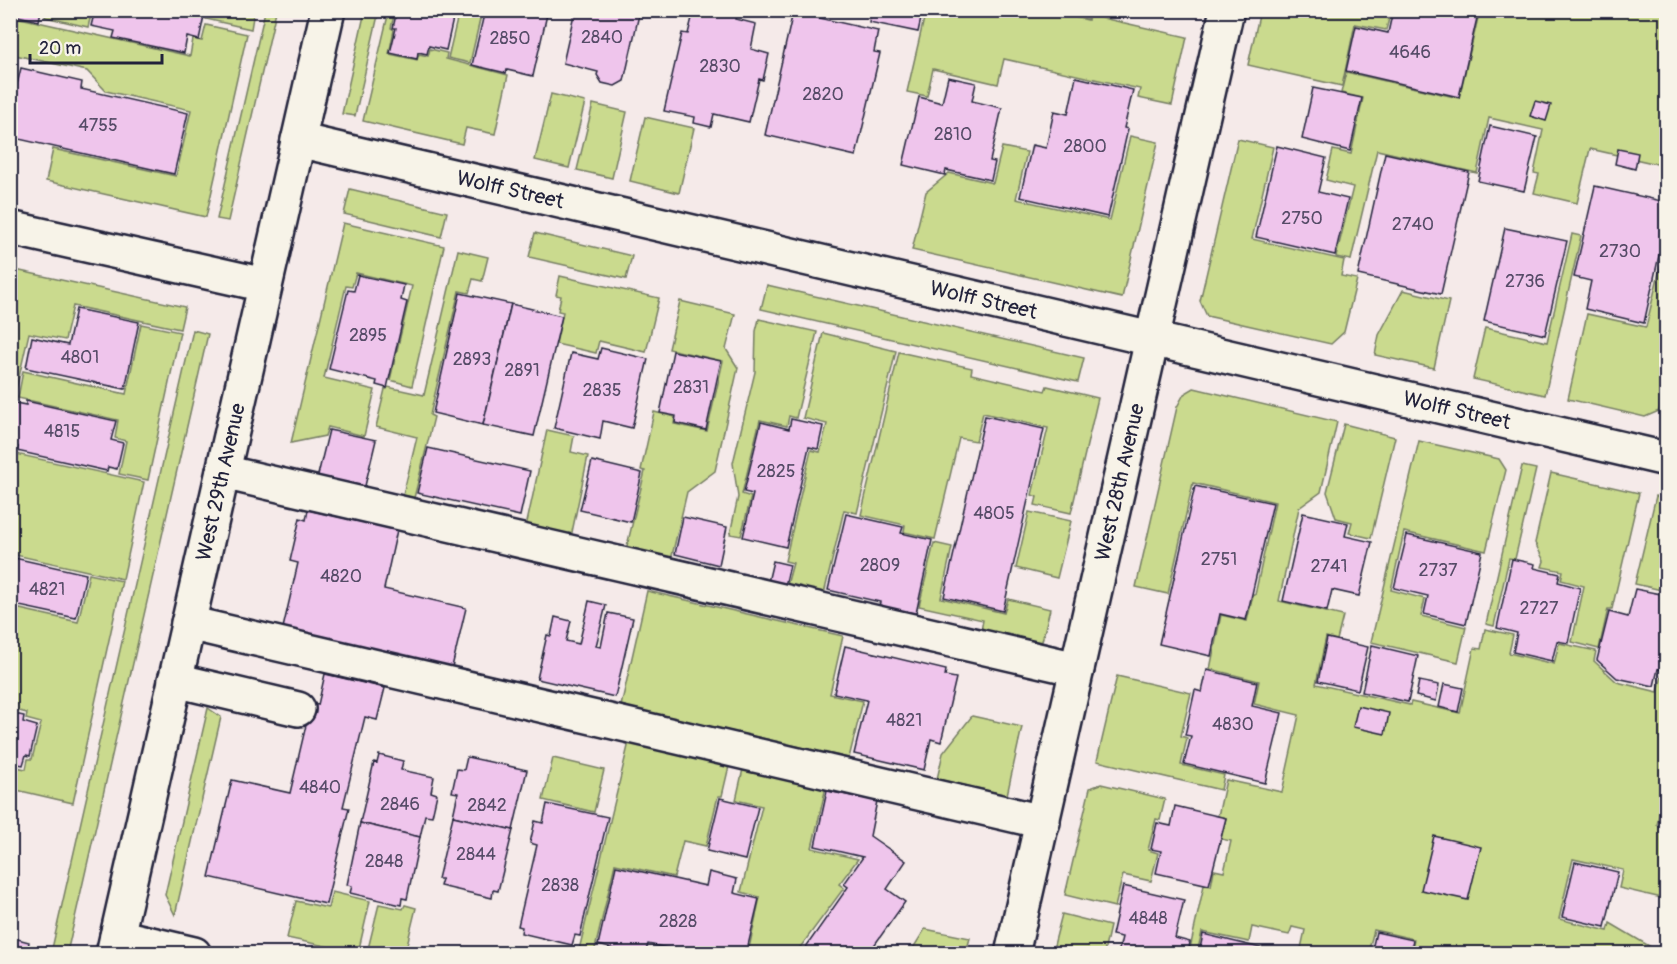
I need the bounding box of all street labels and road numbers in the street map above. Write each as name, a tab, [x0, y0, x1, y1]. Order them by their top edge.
street label: Wolff Street	[454, 164, 567, 215]
street label: Wolff Street	[927, 274, 1041, 326]
street label: Wolff Street	[1401, 385, 1514, 436]
street label: West 29th Avenue	[189, 400, 252, 563]
street label: West 28th Avenue	[1088, 400, 1151, 563]

